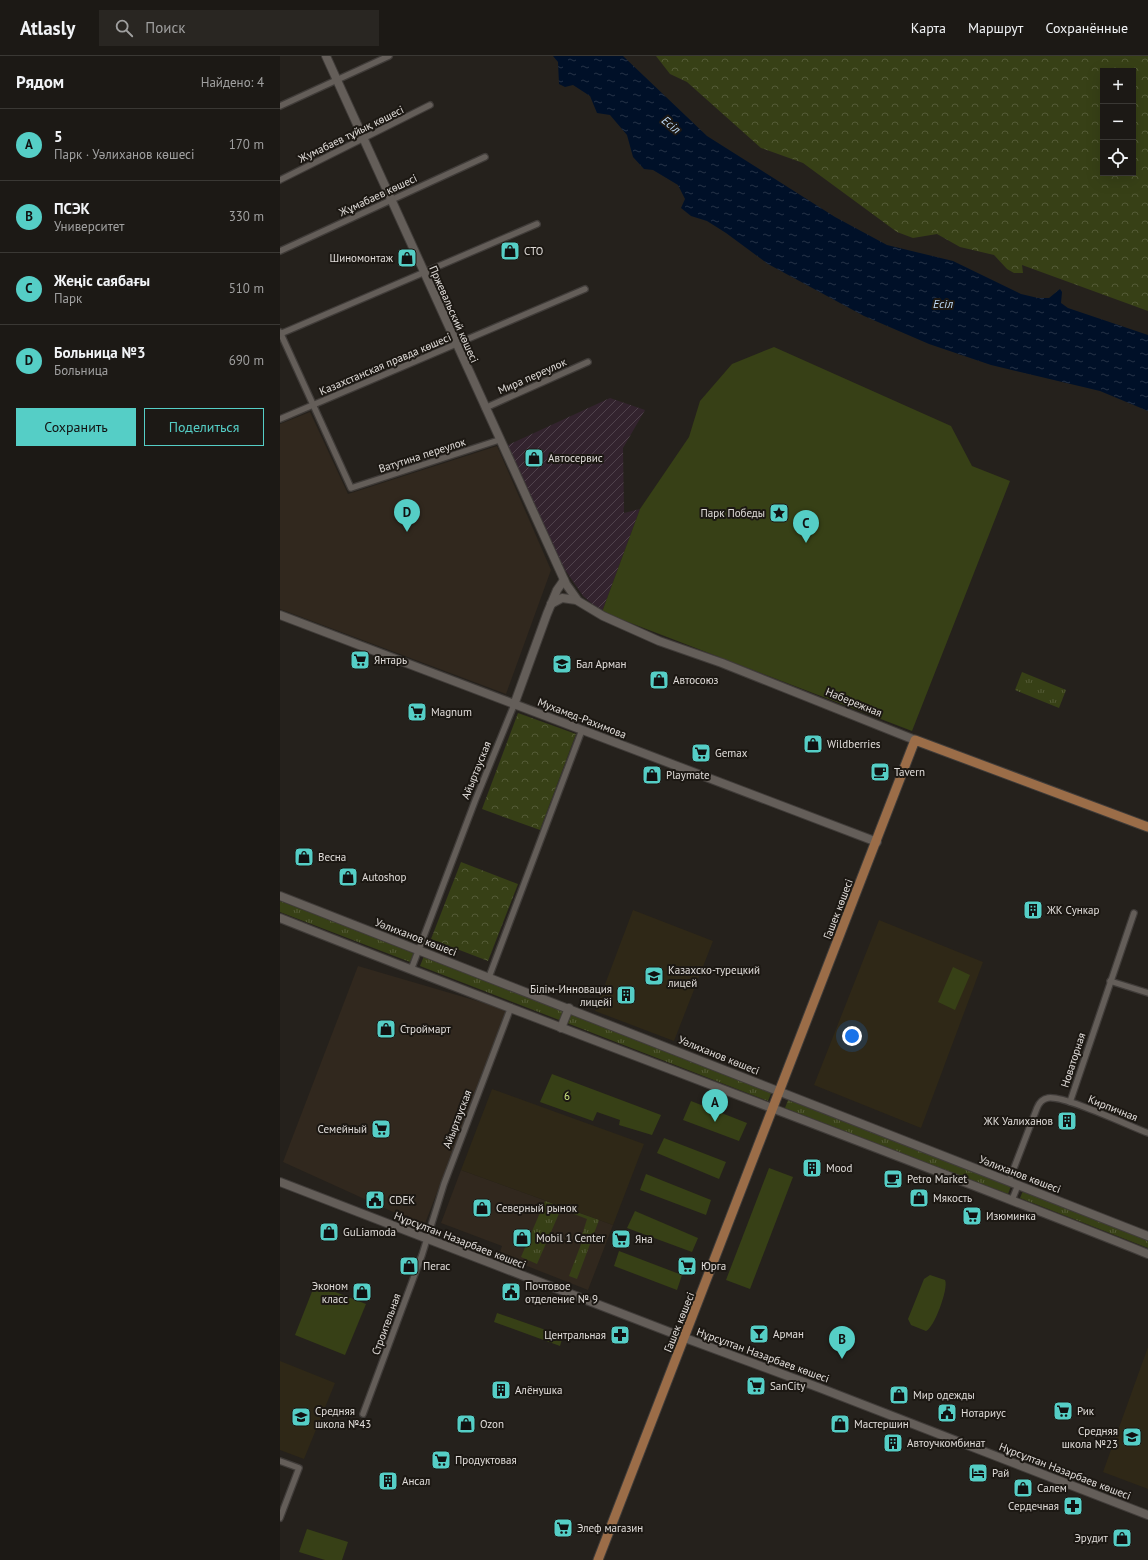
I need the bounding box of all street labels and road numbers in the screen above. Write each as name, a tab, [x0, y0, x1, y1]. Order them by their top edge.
street label: Жумабаев тұйық көшесі	[295, 102, 406, 166]
street label: Жұмабаев көшесі	[336, 171, 419, 220]
street label: Пржевальский көшесі	[426, 263, 482, 365]
street label: Казахстанская правда көшесі	[317, 330, 453, 398]
street label: Мира переулок	[496, 354, 569, 397]
street label: Ватутина переулок	[377, 434, 468, 476]
street label: Набережная	[824, 684, 884, 720]
street label: Мухамед-Рахимова	[536, 695, 628, 741]
street label: Айыртауская	[458, 739, 494, 801]
street label: Гашек көшесі	[820, 877, 856, 941]
street label: Уәлиханов көшесі	[373, 915, 459, 959]
street label: Новаторная	[1058, 1031, 1088, 1089]
street label: Уәлиханов көшесі	[676, 1032, 762, 1078]
street label: Айыртауская	[439, 1088, 475, 1150]
street label: Кирпичная	[1086, 1092, 1140, 1124]
street label: Уәлиханов көшесі	[977, 1152, 1063, 1196]
street label: Нұрсұлтан Назарбаев көшесі	[392, 1208, 528, 1272]
street label: Гашек көшесі	[661, 1290, 697, 1354]
street label: Строительная	[368, 1291, 404, 1357]
street label: Нұрсұлтан Назарбаев көшесі	[695, 1324, 831, 1386]
street label: Нұрсұлтан Назарбаев көшесі	[997, 1439, 1133, 1503]

